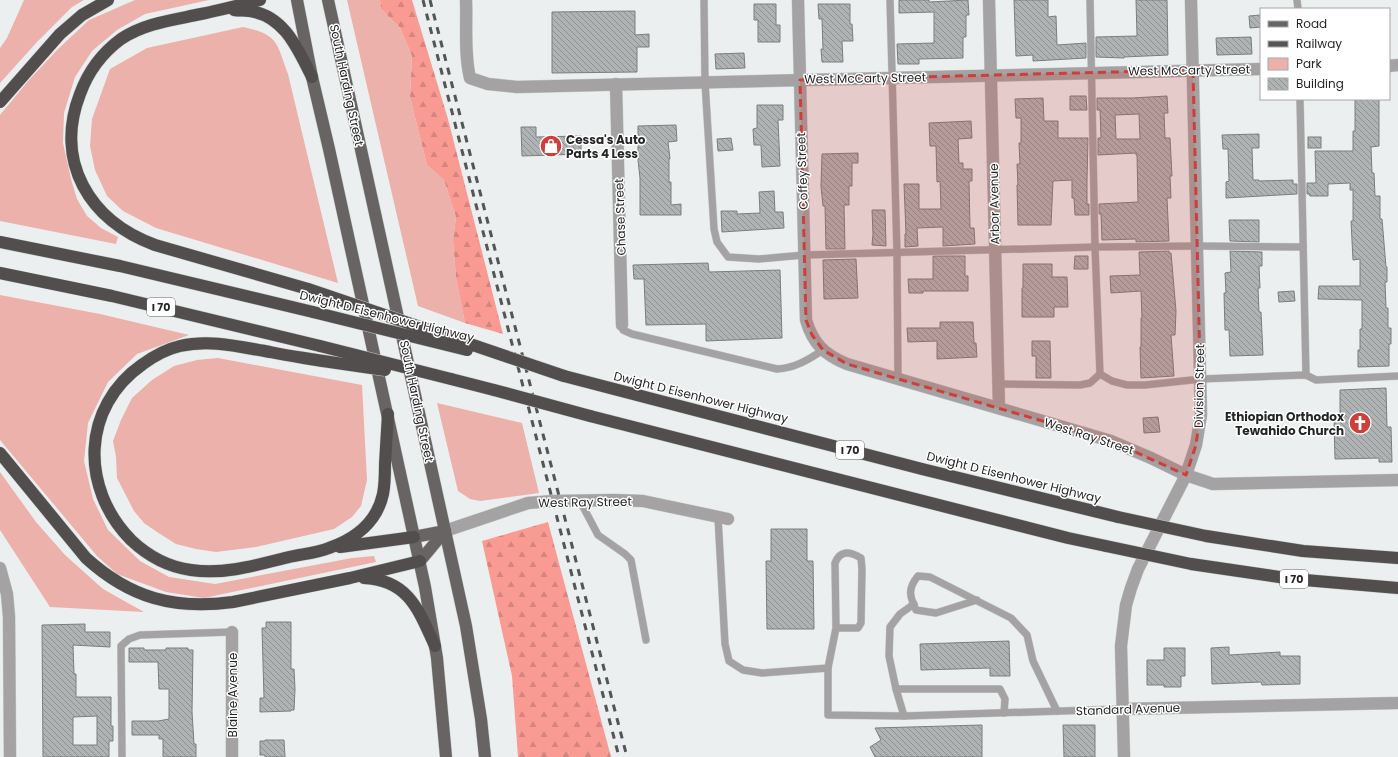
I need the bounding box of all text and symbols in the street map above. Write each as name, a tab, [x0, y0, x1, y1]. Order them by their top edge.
legend	[1260, 8, 1390, 100]
text: Road	[1296, 15, 1327, 32]
street label: South Harding Street	[326, 23, 368, 147]
text: Railway	[1296, 35, 1342, 52]
text: Park	[1296, 55, 1323, 72]
street label: West McCarty Street	[1128, 60, 1250, 80]
street label: West McCarty Street	[804, 68, 926, 88]
text: Building	[1296, 75, 1344, 92]
place label: Cessa's Auto Parts 4 Less	[566, 131, 646, 162]
street label: Coffey Street	[792, 132, 812, 210]
shop icon: Cessa's Auto Parts 4 Less	[538, 133, 564, 159]
street label: Arbor Avenue	[985, 163, 1003, 245]
street label: Chase Street	[610, 178, 630, 256]
street label: Dwight D Eisenhower Highway	[298, 286, 476, 346]
road number: I 70	[147, 298, 175, 316]
street label: South Harding Street	[396, 339, 438, 463]
street label: Division Street	[1190, 344, 1208, 428]
street label: Dwight D Eisenhower Highway	[612, 367, 790, 427]
place label: Ethiopian Orthodox Tewahido Church	[1225, 408, 1345, 439]
church icon: Ethiopian Orthodox Tewahido Church	[1347, 410, 1373, 436]
street label: West Ray Street	[1042, 413, 1136, 459]
road number: I 70	[836, 441, 864, 459]
street label: Dwight D Eisenhower Highway	[925, 447, 1103, 507]
street label: West Ray Street	[538, 493, 632, 511]
road number: I 70	[1280, 570, 1308, 588]
street label: Blaine Avenue	[224, 653, 241, 737]
street label: Standard Avenue	[1076, 699, 1180, 719]

